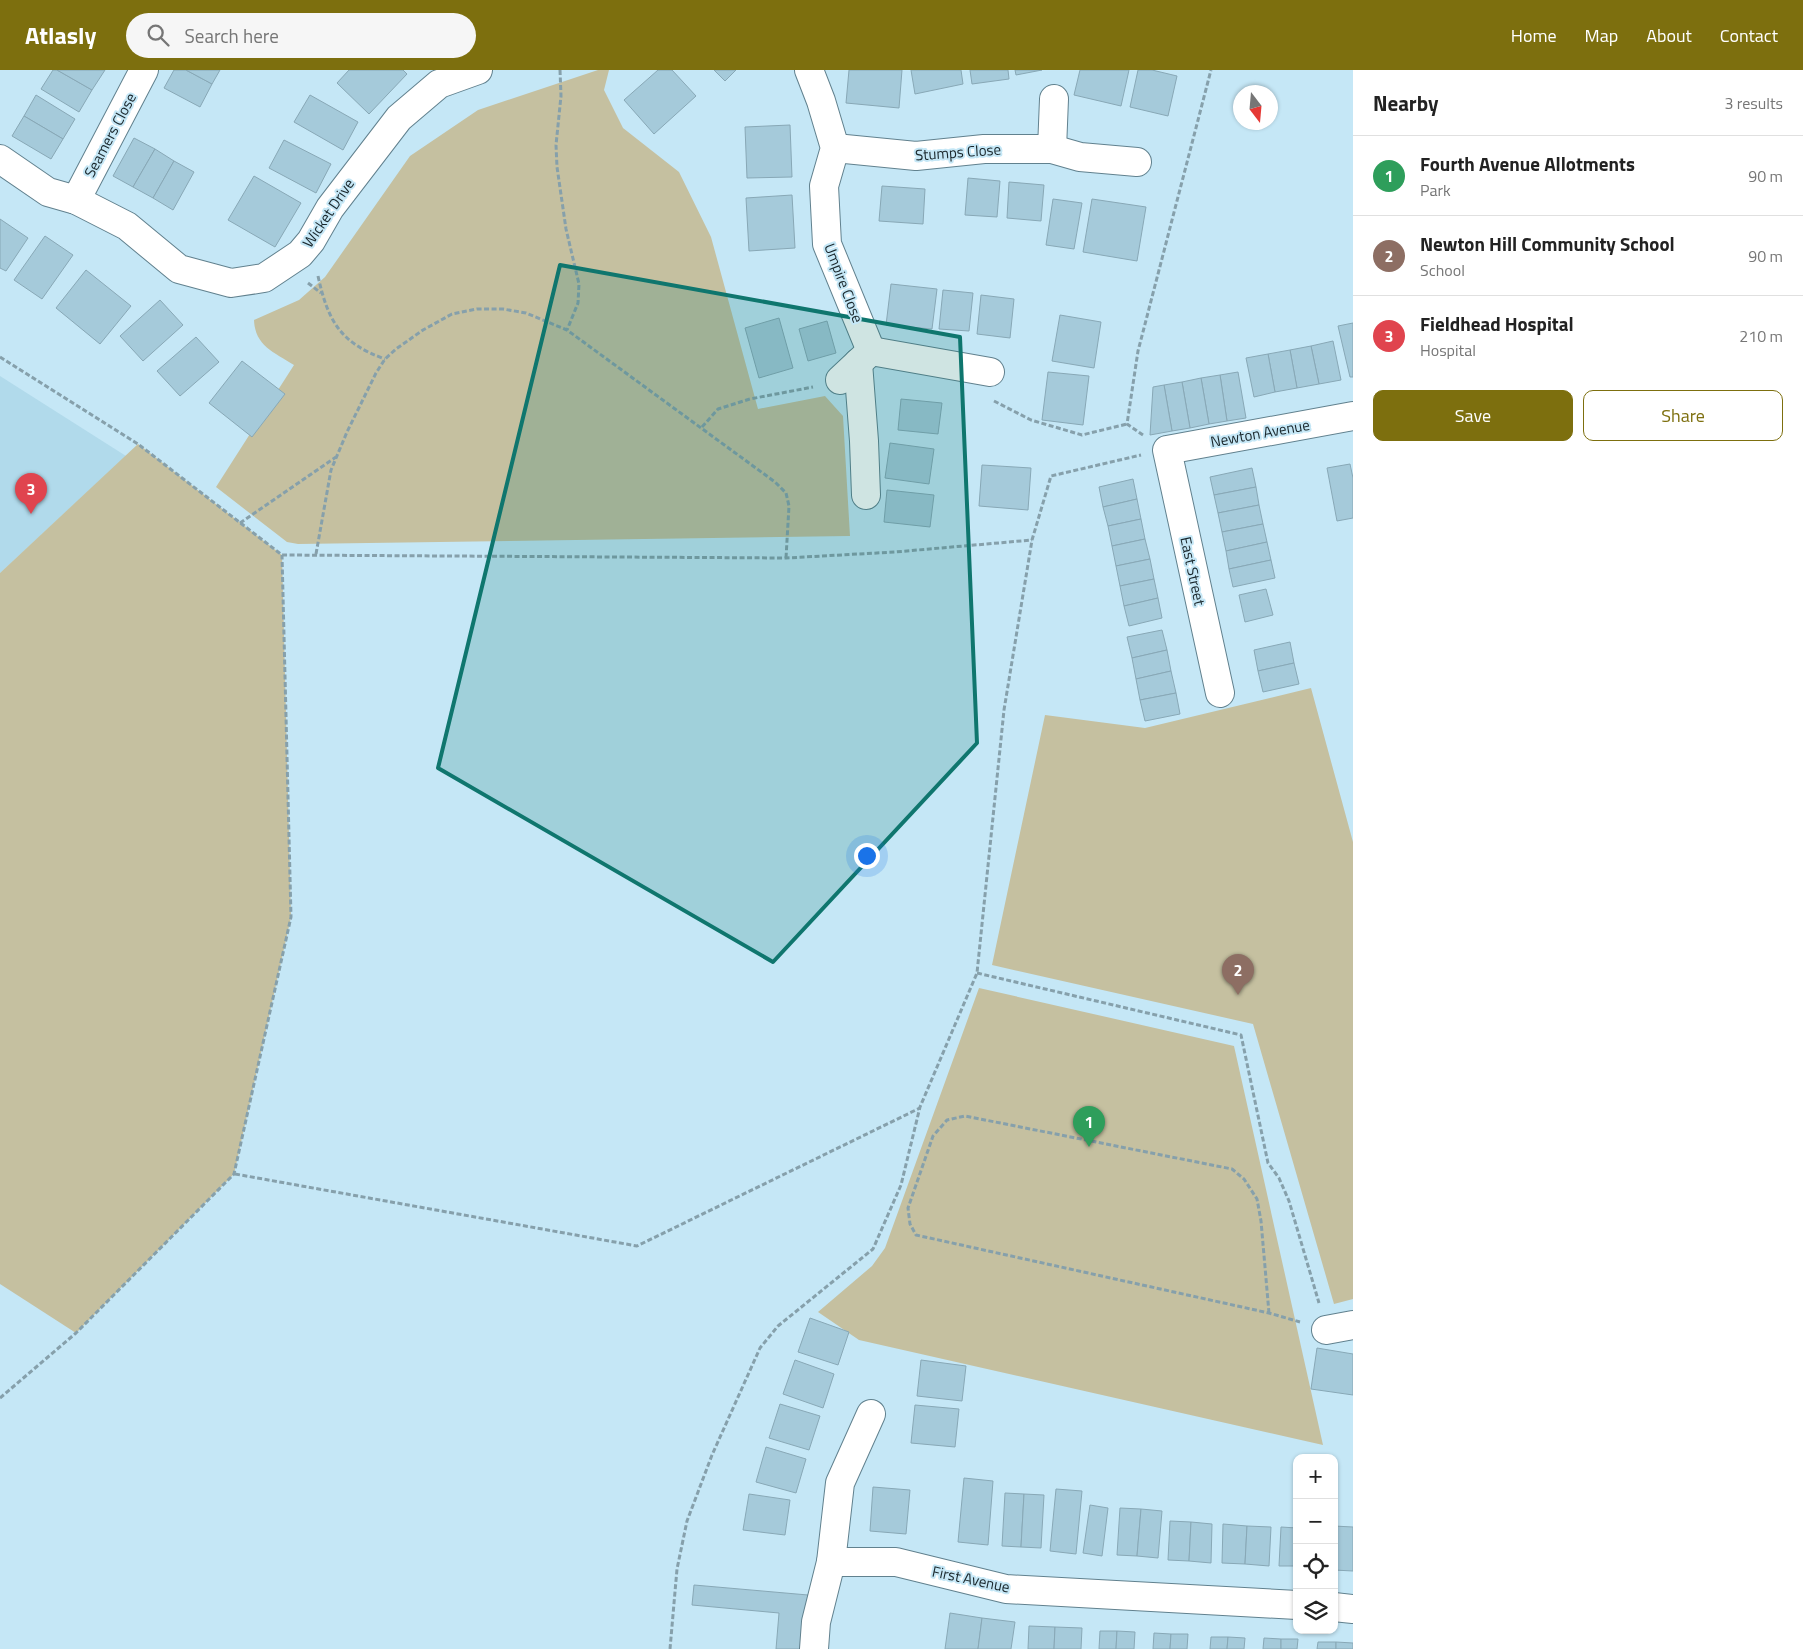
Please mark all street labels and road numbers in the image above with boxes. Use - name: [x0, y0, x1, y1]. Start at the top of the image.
- street label: Seamers Close: [78, 89, 142, 181]
- street label: Stumps Close: [914, 138, 1002, 166]
- street label: Wicket Drive: [296, 174, 360, 252]
- street label: Umpire Close: [818, 240, 870, 326]
- street label: Newton Avenue: [1209, 413, 1311, 453]
- street label: East Street: [1174, 534, 1212, 608]
- street label: First Avenue: [930, 1560, 1012, 1598]

